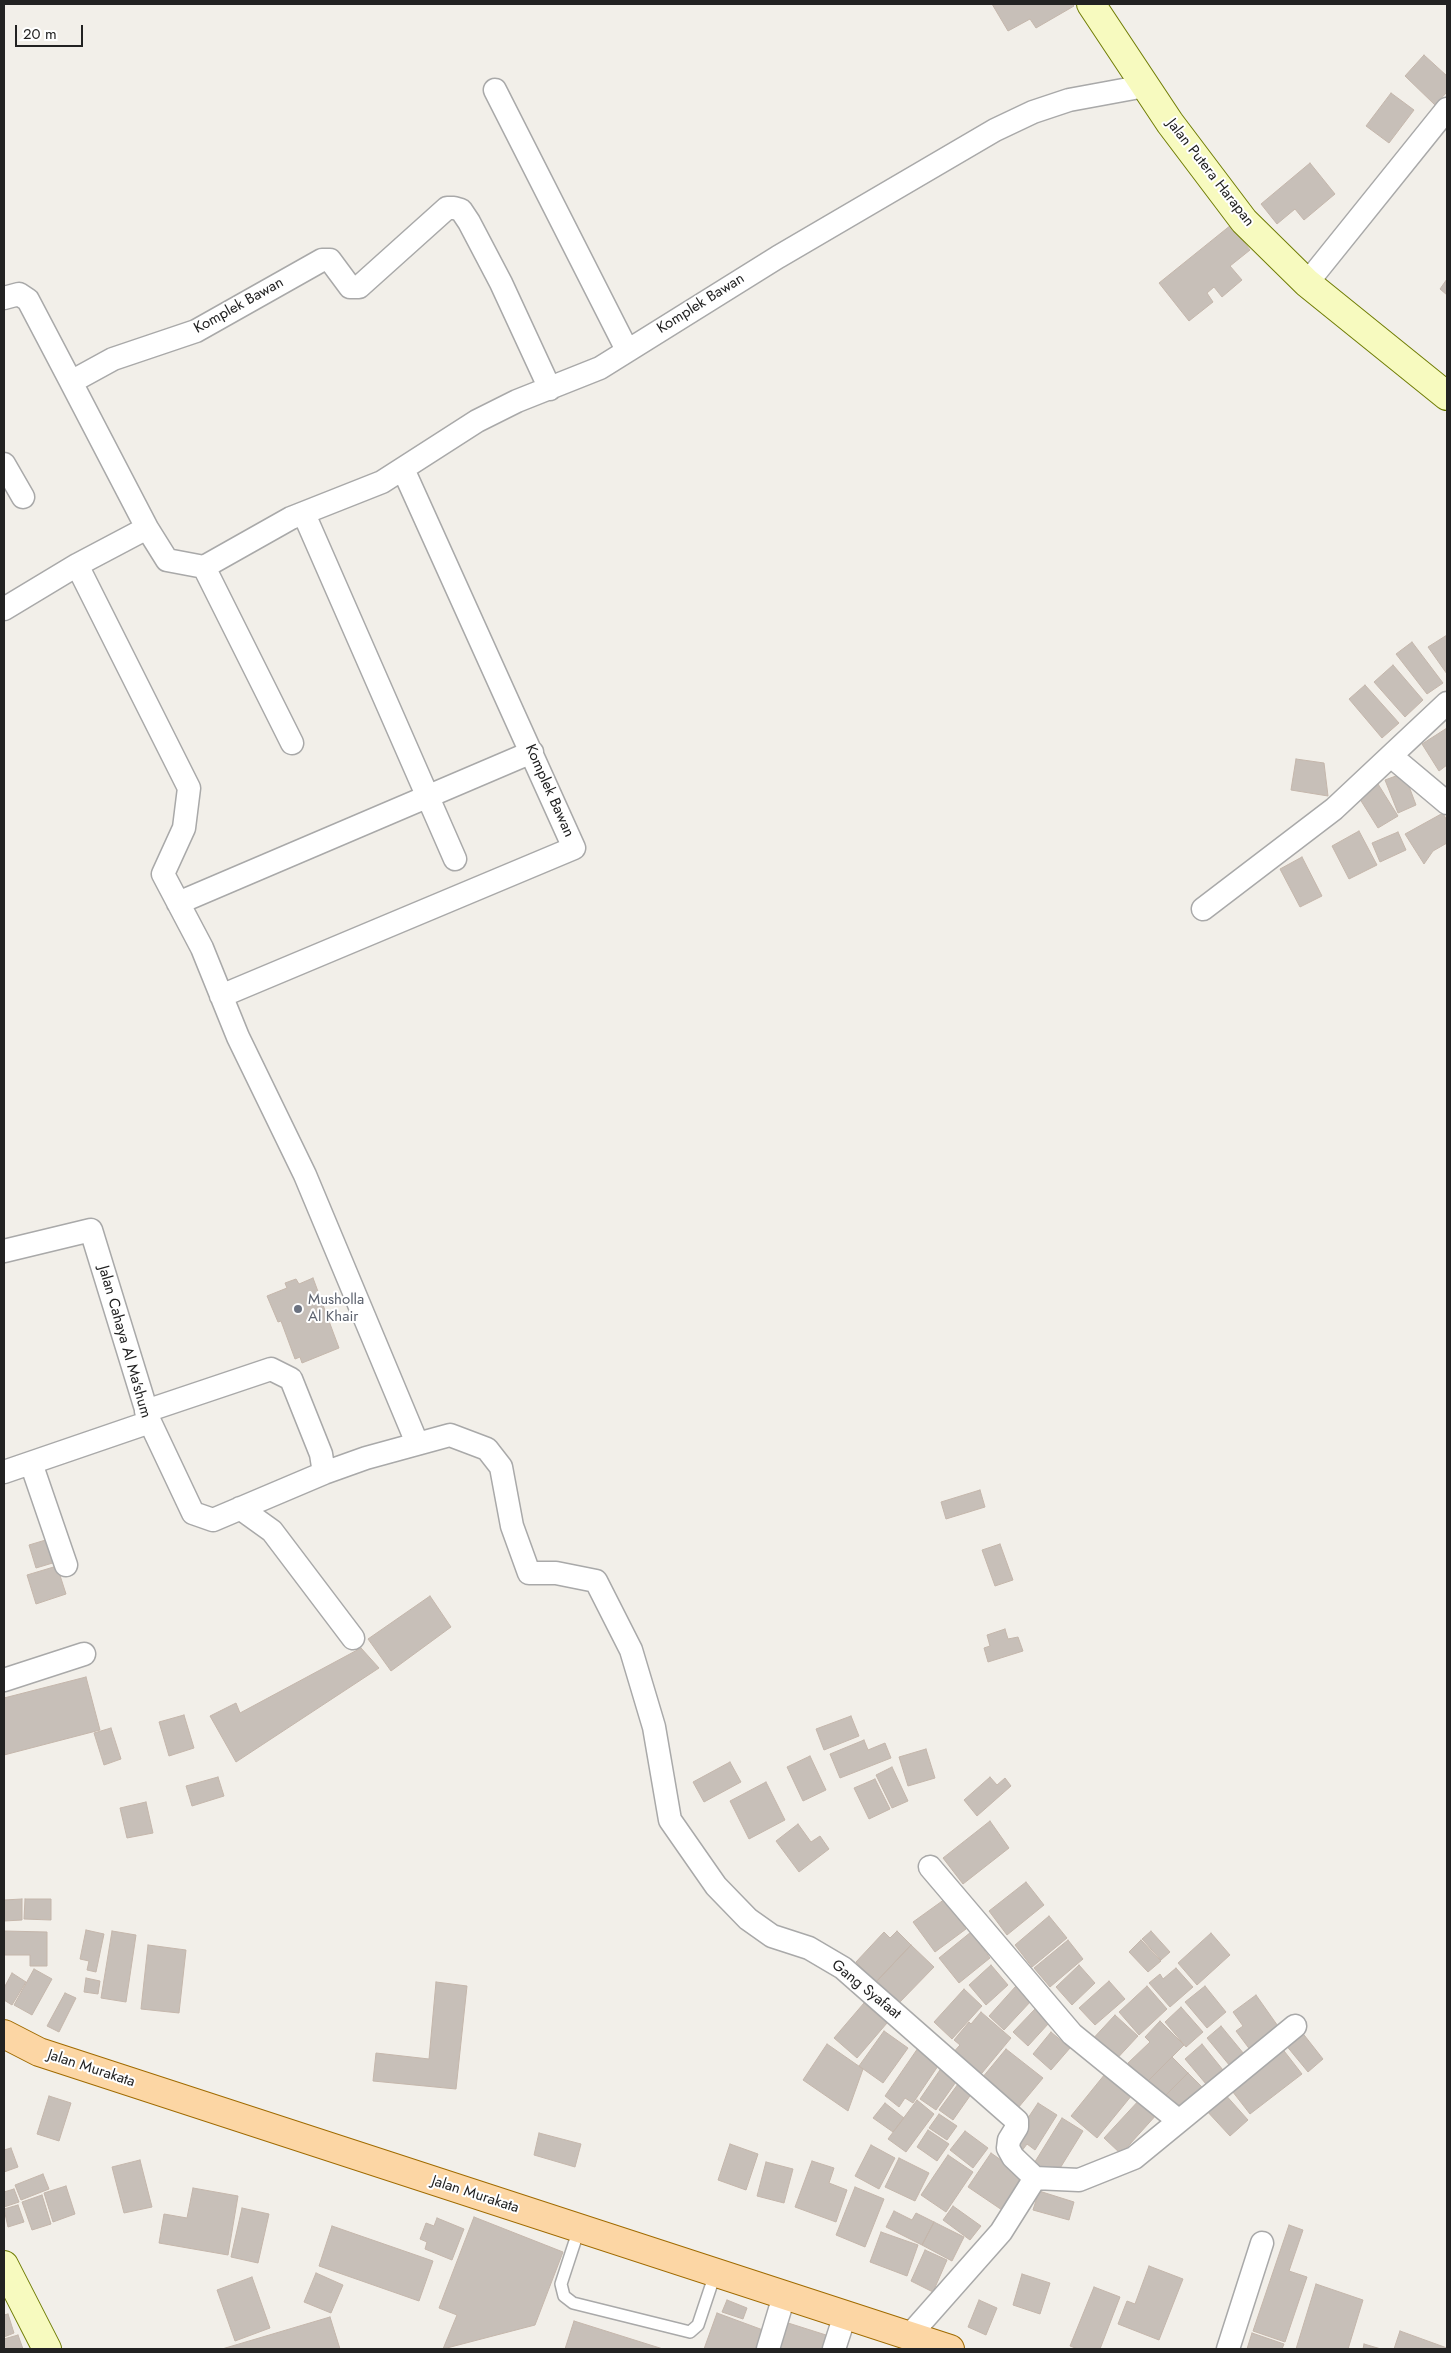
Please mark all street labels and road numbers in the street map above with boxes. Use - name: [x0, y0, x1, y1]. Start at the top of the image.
- street label: Jalan Putera Harapan: [1162, 116, 1258, 230]
- street label: Komplek Bawan: [654, 270, 748, 338]
- street label: Komplek Bawan: [191, 274, 287, 338]
- street label: Komplek Bawan: [521, 742, 577, 840]
- street label: Jalan Cahaya Al Ma'shum: [94, 1264, 154, 1420]
- street label: Gang Syafaat: [828, 1957, 904, 2023]
- street label: Jalan Murakata: [45, 2046, 137, 2092]
- street label: Jalan Murakata: [429, 2172, 521, 2218]

